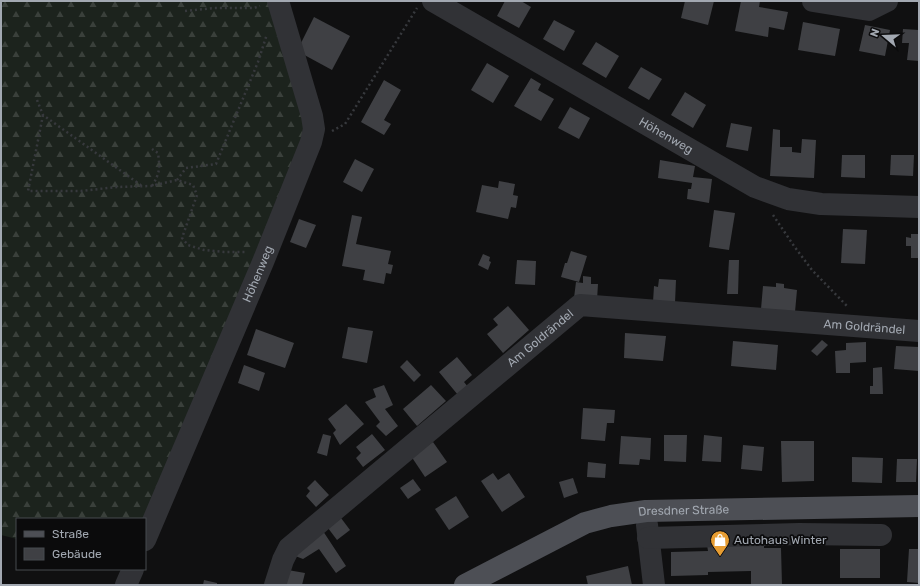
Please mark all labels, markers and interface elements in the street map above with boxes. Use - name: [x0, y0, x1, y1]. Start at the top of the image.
- north arrow: [864, 16, 904, 56]
- text: N: [868, 27, 882, 39]
- street label: Höhenweg: [636, 114, 695, 157]
- street label: Höhenweg: [240, 244, 276, 304]
- street label: Am Goldrändel: [504, 306, 576, 370]
- street label: Am Goldrändel: [823, 317, 906, 337]
- street label: Dresdner Straße: [637, 502, 730, 519]
- legend: [16, 518, 146, 570]
- text: Straße: [52, 527, 89, 541]
- shop icon: Autohaus Winter: [709, 529, 731, 557]
- place label: Autohaus Winter: [734, 533, 827, 547]
- text: Gebäude: [52, 547, 102, 561]

